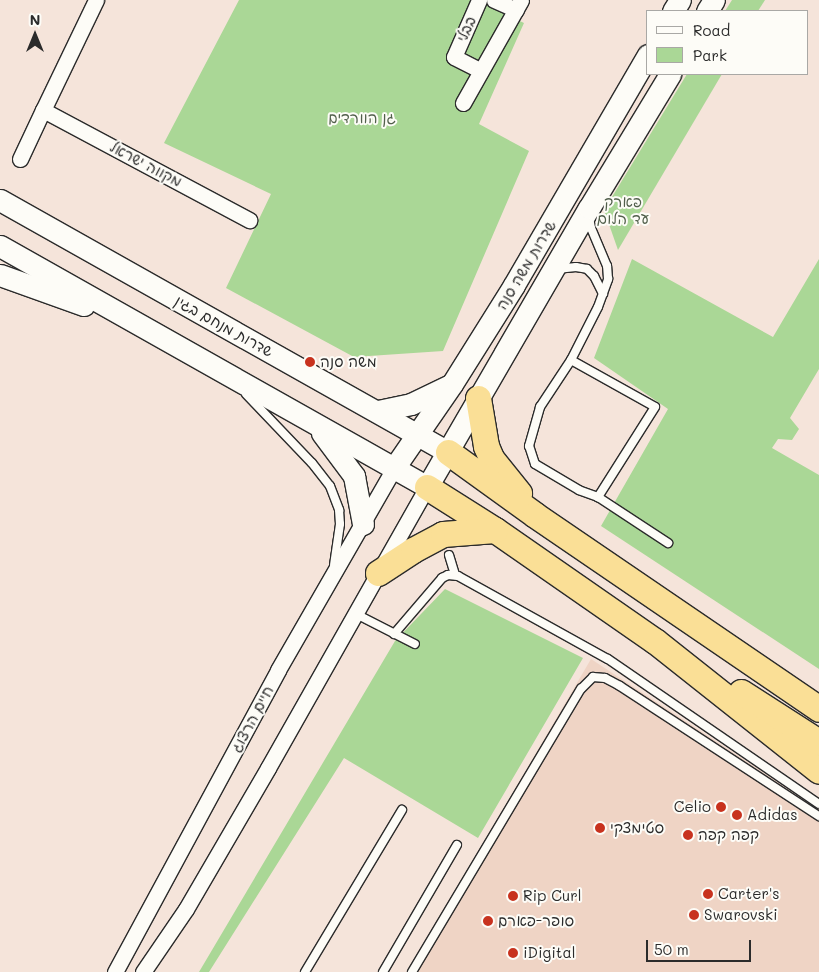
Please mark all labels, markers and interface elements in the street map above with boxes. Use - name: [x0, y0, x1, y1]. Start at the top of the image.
- north arrow: [10, 10, 60, 60]
- text: N: [30, 10, 40, 29]
- legend: [646, 10, 809, 75]
- street label: בבלי: [452, 13, 480, 45]
- text: Road: [693, 20, 730, 40]
- text: Park: [693, 45, 727, 65]
- park label: גן הוורדים: [328, 109, 396, 127]
- street label: מקווה ישראל: [107, 138, 185, 190]
- park label: פארק עד הלום: [597, 192, 649, 227]
- street label: שדרות משה סנה: [492, 217, 560, 313]
- street label: שדרות מנחם בגין: [172, 292, 276, 360]
- place label: משה סנה: [320, 353, 377, 371]
- marker: משה סנה: [304, 356, 316, 368]
- street label: חיים הרצוג: [227, 683, 277, 755]
- place label: Celio: [674, 798, 711, 816]
- marker: Celio: [715, 801, 727, 813]
- place label: Adidas: [747, 806, 798, 824]
- marker: Adidas: [731, 809, 743, 821]
- place label: סטימצקי: [610, 819, 664, 837]
- marker: סטימצקי: [594, 822, 606, 834]
- place label: קפה קפה: [698, 826, 759, 844]
- marker: קפה קפה: [682, 829, 694, 841]
- place label: Carter's: [718, 885, 780, 903]
- place label: Rip Curl: [523, 887, 581, 905]
- marker: Carter's: [702, 888, 714, 900]
- marker: Rip Curl: [507, 890, 519, 902]
- place label: Swarovski: [704, 906, 778, 924]
- marker: Swarovski: [688, 909, 700, 921]
- place label: סופר-פארם: [498, 912, 574, 930]
- marker: סופר-פארם: [482, 915, 494, 927]
- scale bar: [649, 930, 754, 962]
- text: 50 m: [654, 939, 689, 959]
- place label: iDigital: [523, 944, 575, 962]
- marker: iDigital: [507, 947, 519, 959]

